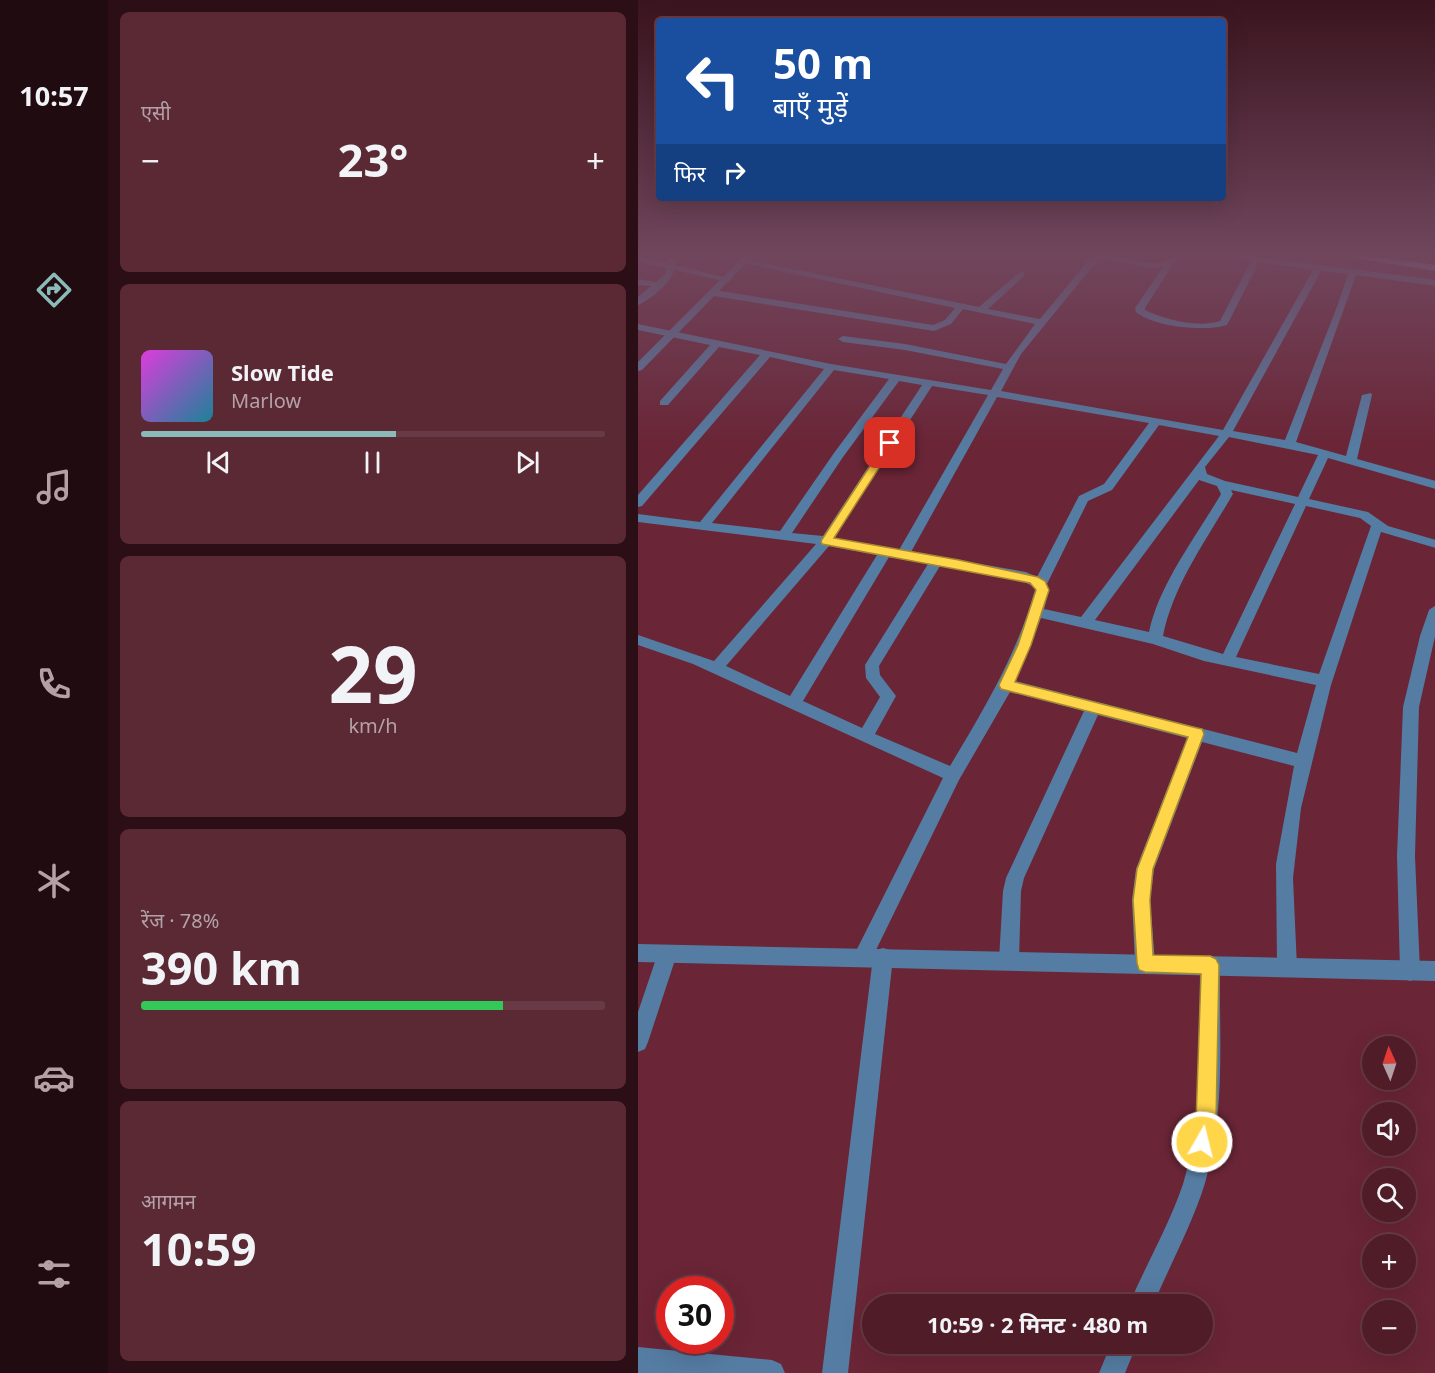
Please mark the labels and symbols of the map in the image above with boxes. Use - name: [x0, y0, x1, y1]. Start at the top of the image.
- pin: [864, 417, 915, 468]
- north arrow: [1362, 1036, 1416, 1090]
- position arrow: [1170, 1110, 1234, 1174]
- speed limit sign: 30: [656, 1276, 734, 1354]

